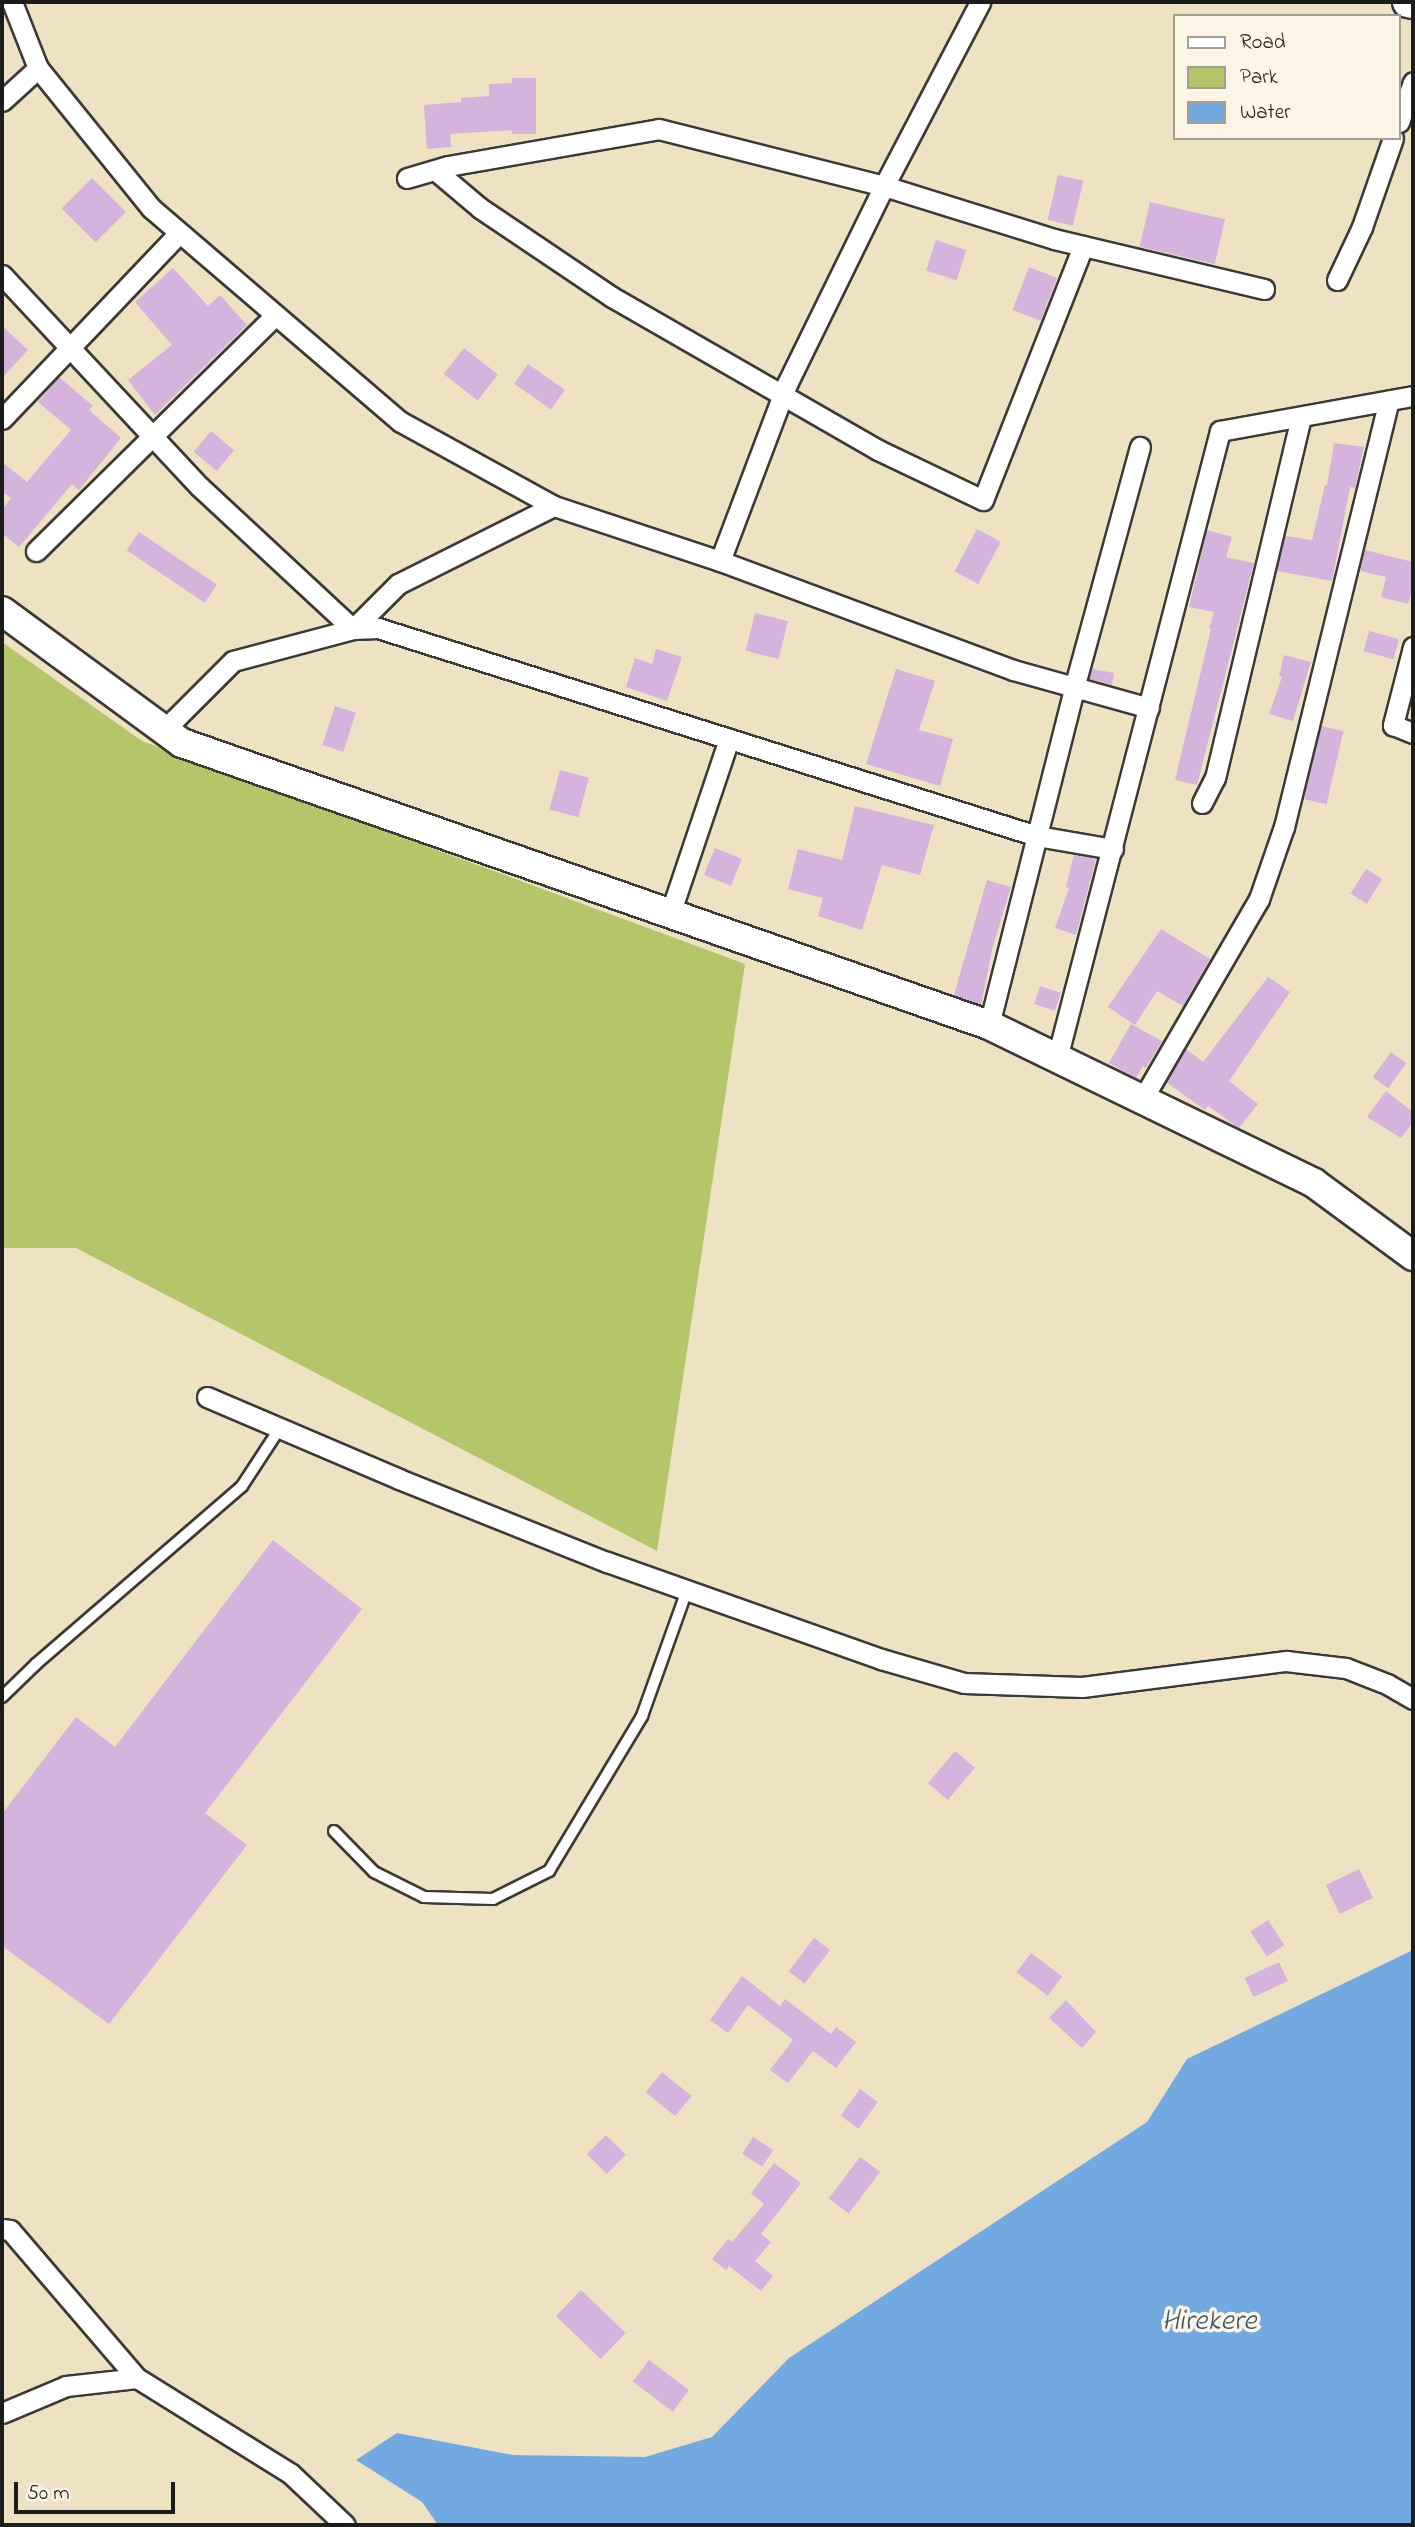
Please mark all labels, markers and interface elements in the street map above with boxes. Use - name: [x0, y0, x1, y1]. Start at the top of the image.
- legend: [1174, 14, 1401, 140]
- text: Road: [1240, 28, 1286, 58]
- text: Park: [1240, 63, 1278, 93]
- text: Water: [1240, 98, 1291, 128]
- water label: Hirekere: [1162, 2304, 1256, 2340]
- scale bar: [18, 2468, 178, 2512]
- text: 50 m: [27, 2479, 70, 2509]

